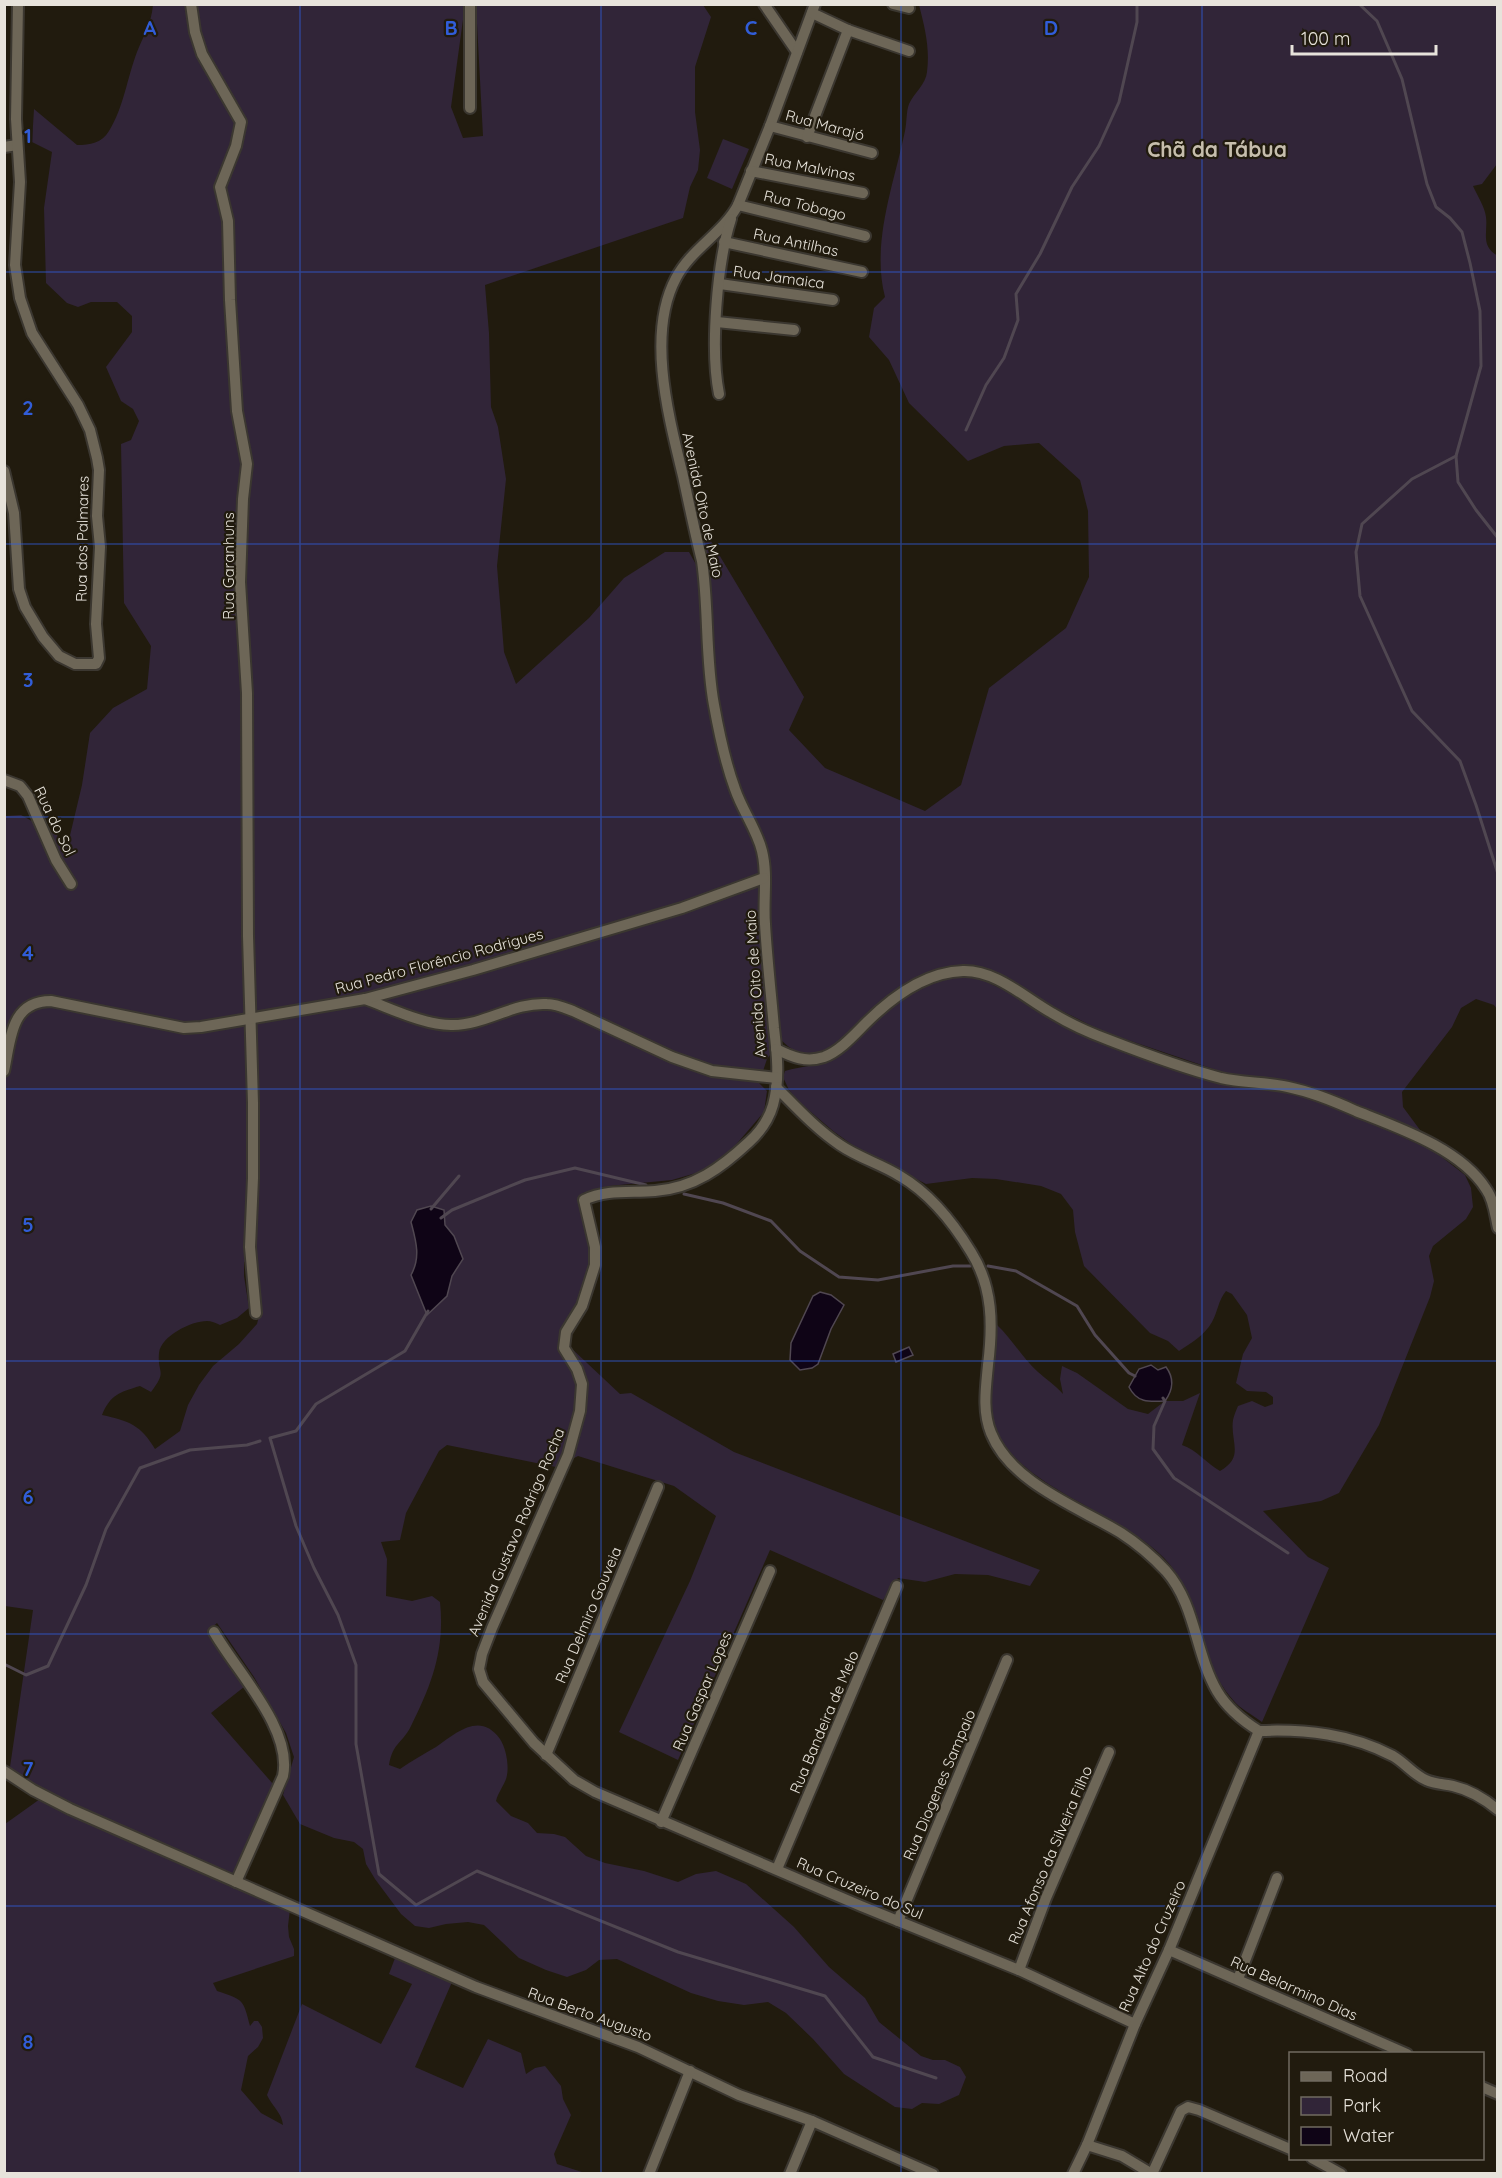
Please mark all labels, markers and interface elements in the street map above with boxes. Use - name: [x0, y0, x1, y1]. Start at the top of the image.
- text: A: [144, 15, 157, 40]
- text: B: [444, 15, 458, 40]
- text: C: [745, 15, 758, 40]
- text: D: [1044, 15, 1058, 40]
- scale bar: [1292, 18, 1436, 56]
- text: 100 m: [1301, 27, 1350, 50]
- street label: Rua Marajó: [783, 105, 867, 145]
- text: 1: [24, 123, 32, 148]
- district label: Chã da Tábua: [1147, 136, 1287, 162]
- street label: Rua Malvinas: [763, 149, 857, 185]
- street label: Rua Tobago: [762, 186, 848, 224]
- street label: Rua Antilhas: [752, 224, 840, 260]
- street label: Rua Jamaica: [732, 261, 826, 293]
- text: 2: [22, 395, 34, 420]
- street label: Avenida Oito de Maio: [678, 431, 728, 579]
- street label: Rua dos Palmares: [71, 476, 93, 602]
- street label: Rua Garanhuns: [219, 512, 238, 620]
- text: 3: [23, 667, 33, 692]
- street label: Rua do Sol: [30, 783, 80, 859]
- street label: Avenida Oito de Maio: [740, 909, 770, 1059]
- street label: Rua Pedro Florêncio Rodrigues: [333, 924, 545, 998]
- text: 4: [22, 940, 34, 965]
- text: 5: [22, 1212, 34, 1237]
- street label: Avenida Gustavo Rodrigo Rocha: [463, 1425, 569, 1639]
- text: 6: [22, 1484, 34, 1509]
- street label: Rua Delmiro Gouveia: [551, 1544, 625, 1686]
- street label: Rua Gaspar Lopes: [668, 1628, 736, 1754]
- street label: Rua Bandeira de Melo: [785, 1648, 863, 1796]
- street label: Rua Diogenes Sampaio: [899, 1707, 979, 1863]
- text: 7: [23, 1756, 34, 1781]
- street label: Rua Afonso da Silveira Filho: [1004, 1763, 1096, 1947]
- street label: Rua Cruzeiro do Sul: [794, 1853, 926, 1923]
- street label: Rua Alto do Cruzeiro: [1114, 1877, 1190, 2015]
- street label: Rua Belarmino Dias: [1228, 1951, 1360, 2025]
- street label: Rua Berto Augusto: [525, 1983, 655, 2045]
- text: 8: [23, 2029, 34, 2054]
- legend: [1289, 2052, 1484, 2160]
- text: Road: [1343, 2064, 1388, 2087]
- text: Park: [1343, 2094, 1381, 2117]
- text: Water: [1343, 2124, 1394, 2147]

